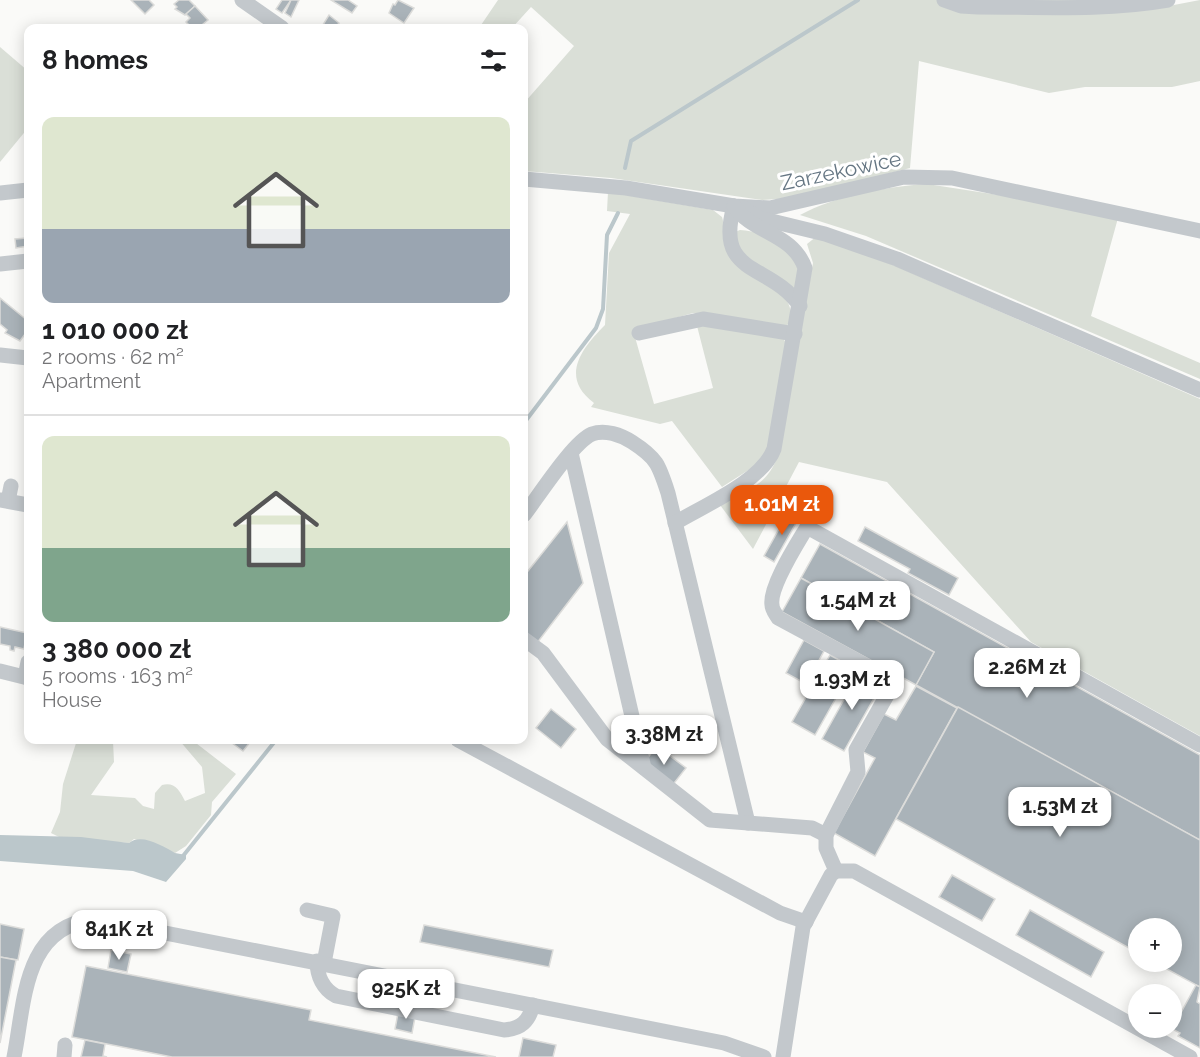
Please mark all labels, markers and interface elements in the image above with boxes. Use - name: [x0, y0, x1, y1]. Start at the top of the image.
- icon: filters: [477, 44, 510, 77]
- text: 8 homes: [42, 45, 148, 75]
- street label: Zarzekowice: [778, 146, 903, 195]
- icon: home: [222, 156, 330, 264]
- text: 1 010 000 zł: [42, 315, 188, 345]
- text: 2 rooms · 62 m²: [42, 345, 184, 369]
- text: Apartment: [42, 369, 141, 393]
- icon: home: [222, 475, 330, 583]
- pin: 1.01M zł: [720, 485, 844, 536]
- text: 1.01M zł: [744, 492, 820, 516]
- pin: 1.54M zł: [796, 581, 920, 632]
- text: 1.54M zł: [820, 588, 896, 612]
- text: 3 380 000 zł: [42, 634, 191, 664]
- pin: 2.26M zł: [965, 648, 1089, 699]
- text: 2.26M zł: [988, 655, 1066, 679]
- pin: 1.93M zł: [790, 660, 914, 711]
- text: 5 rooms · 163 m²: [42, 664, 193, 688]
- text: 1.93M zł: [814, 667, 890, 691]
- text: House: [42, 688, 102, 712]
- pin: 3.38M zł: [602, 715, 726, 766]
- text: 3.38M zł: [625, 722, 703, 746]
- pin: 1.53M zł: [998, 787, 1122, 838]
- text: 1.53M zł: [1022, 794, 1098, 818]
- pin: 841K zł: [64, 910, 174, 961]
- text: 841K zł: [85, 917, 153, 941]
- map controls: [1128, 918, 1182, 1038]
- button: +: [1128, 918, 1182, 972]
- pin: 925K zł: [351, 969, 461, 1020]
- text: 925K zł: [372, 976, 440, 1000]
- button: −: [1128, 984, 1182, 1038]

